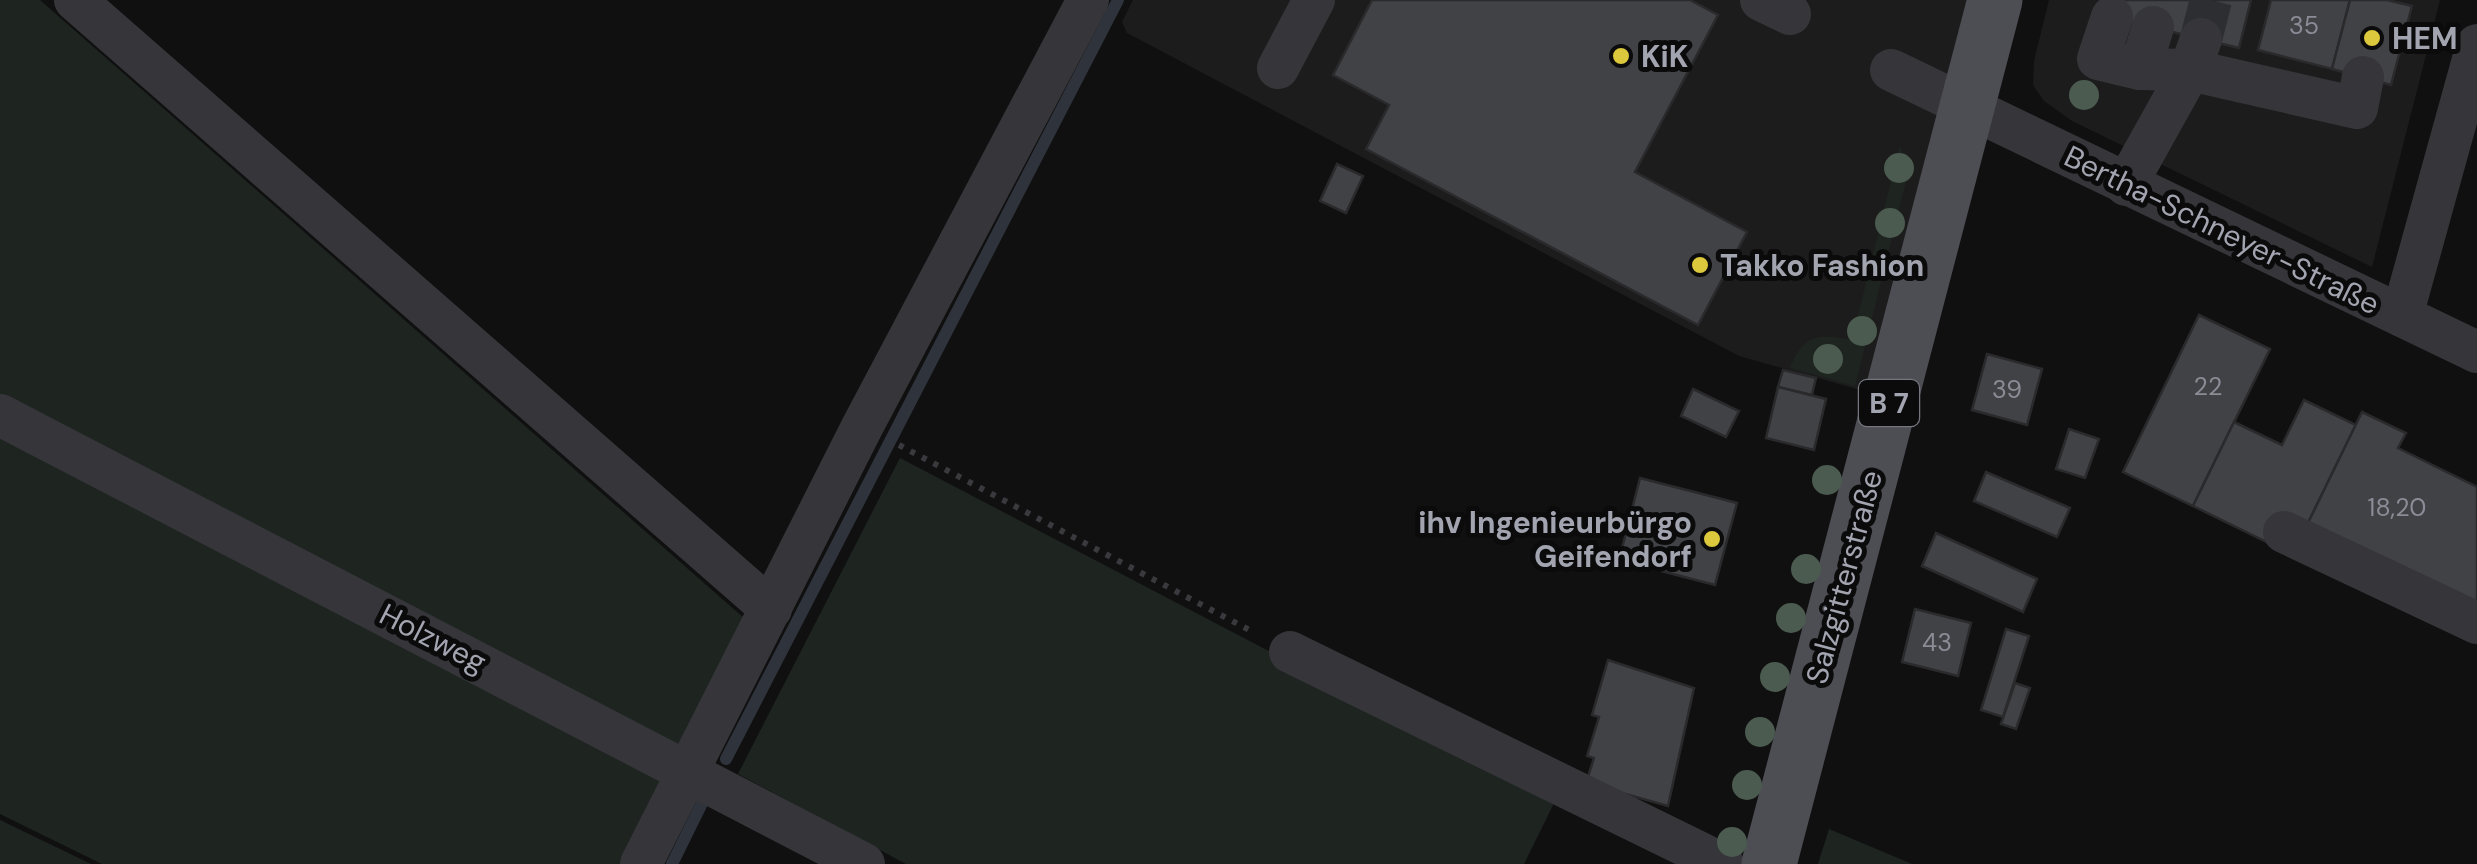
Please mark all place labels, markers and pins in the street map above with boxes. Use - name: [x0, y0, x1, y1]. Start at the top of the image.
- place label: HEM: [2392, 19, 2458, 58]
- marker: HEM: [2361, 27, 2383, 49]
- place label: KiK: [1641, 37, 1688, 76]
- marker: KiK: [1610, 45, 1632, 67]
- place label: Takko Fashion: [1720, 246, 1924, 285]
- marker: Takko Fashion: [1689, 254, 1711, 276]
- place label: ihv Ingenieurbürgo Geifendorf: [1418, 503, 1692, 576]
- marker: ihv Ingenieurbürgo Geifendorf: [1701, 528, 1723, 550]

